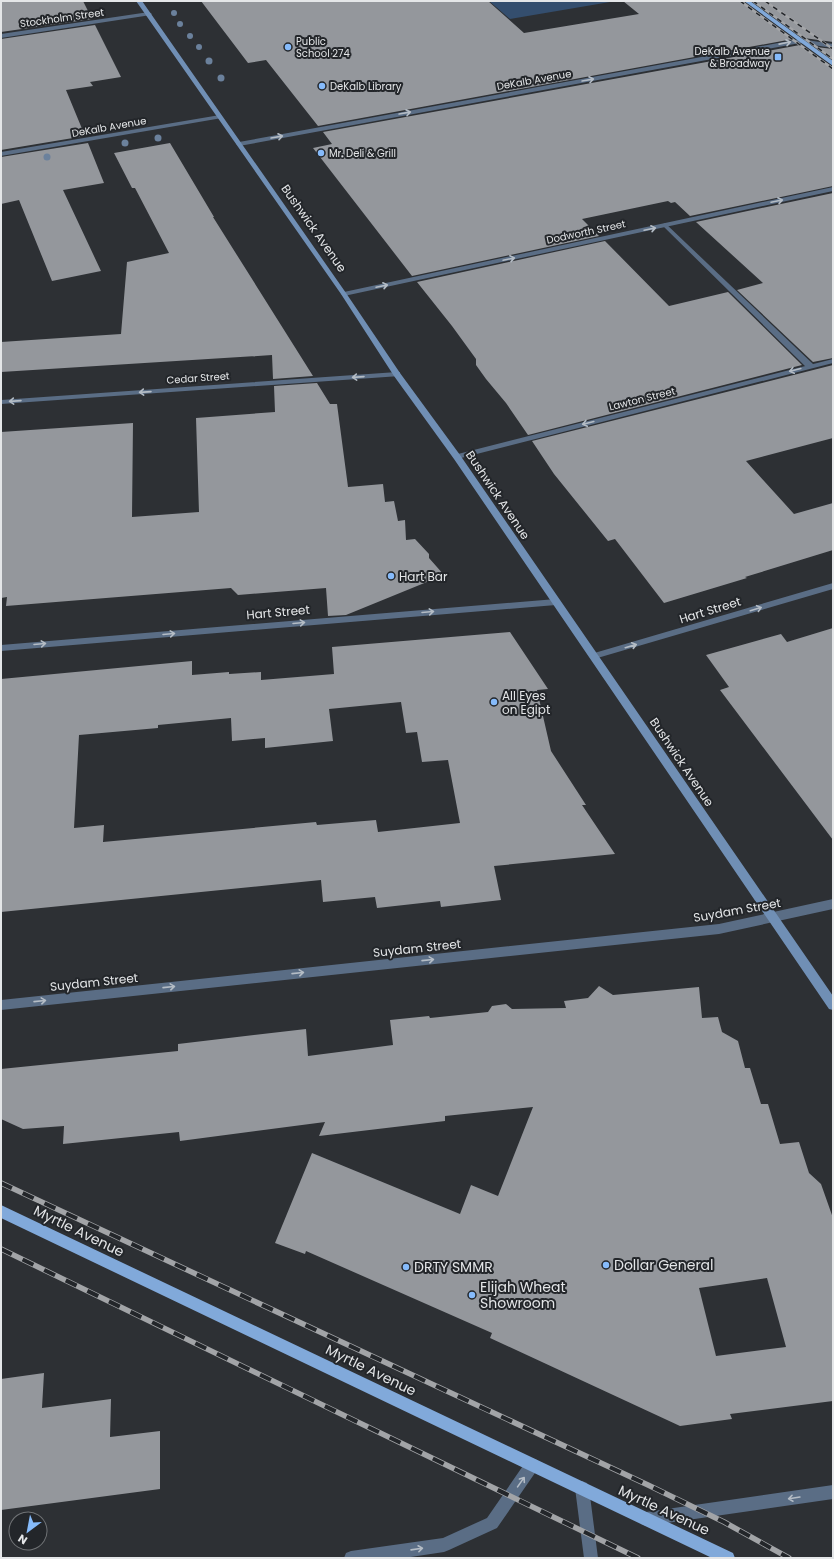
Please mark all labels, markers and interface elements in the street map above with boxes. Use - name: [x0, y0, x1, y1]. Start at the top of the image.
- street label: Stockholm Street: [19, 5, 105, 31]
- place label: Public School 274: [296, 34, 350, 61]
- one-way arrow: [778, 39, 791, 47]
- marker: Public School 274: [283, 42, 293, 52]
- place label: DeKalb Avenue & Broadway: [695, 44, 770, 71]
- marker: DeKalb Avenue & Broadway: [773, 52, 783, 62]
- street label: DeKalb Avenue: [496, 66, 572, 94]
- one-way arrow: [581, 75, 594, 83]
- place label: DeKalb Library: [330, 79, 402, 94]
- marker: DeKalb Library: [317, 81, 327, 91]
- one-way arrow: [398, 109, 411, 117]
- street label: DeKalb Avenue: [71, 113, 147, 141]
- one-way arrow: [271, 132, 284, 140]
- place label: Mr. Deli & Grill: [329, 146, 396, 161]
- marker: Mr. Deli & Grill: [316, 148, 326, 158]
- street label: Bushwick Avenue: [277, 181, 351, 275]
- one-way arrow: [770, 197, 783, 205]
- street label: Dodworth Street: [545, 216, 627, 248]
- one-way arrow: [643, 224, 656, 232]
- one-way arrow: [502, 255, 515, 263]
- one-way arrow: [375, 282, 388, 290]
- one-way arrow: [789, 367, 802, 374]
- street label: Cedar Street: [166, 368, 230, 388]
- one-way arrow: [352, 374, 365, 381]
- street label: Lawton Street: [607, 383, 677, 414]
- one-way arrow: [139, 388, 152, 395]
- one-way arrow: [9, 397, 22, 404]
- one-way arrow: [582, 420, 595, 428]
- street label: Bushwick Avenue: [462, 447, 534, 543]
- place label: Hart Bar: [399, 568, 448, 585]
- marker: Hart Bar: [386, 571, 396, 581]
- street label: Hart Street: [677, 593, 743, 627]
- street label: Hart Street: [246, 601, 310, 623]
- one-way arrow: [749, 605, 762, 612]
- one-way arrow: [422, 608, 435, 615]
- one-way arrow: [292, 619, 305, 626]
- one-way arrow: [162, 630, 175, 637]
- one-way arrow: [33, 641, 46, 648]
- one-way arrow: [624, 641, 637, 649]
- place label: All Eyes on Egipt: [502, 687, 550, 718]
- marker: All Eyes on Egipt: [489, 697, 499, 707]
- street label: Bushwick Avenue: [646, 714, 718, 810]
- street label: Suydam Street: [692, 894, 782, 926]
- street label: Suydam Street: [372, 935, 462, 961]
- one-way arrow: [421, 956, 434, 963]
- street label: Suydam Street: [49, 969, 139, 995]
- one-way arrow: [291, 970, 304, 977]
- one-way arrow: [162, 983, 175, 991]
- one-way arrow: [33, 997, 46, 1004]
- street label: Myrtle Avenue: [30, 1200, 128, 1262]
- place label: Dollar General: [614, 1255, 714, 1275]
- place label: DRTY SMMR: [414, 1257, 493, 1277]
- marker: Dollar General: [601, 1260, 611, 1270]
- marker: DRTY SMMR: [401, 1262, 411, 1272]
- place label: Elijah Wheat Showroom: [480, 1277, 566, 1313]
- marker: Elijah Wheat Showroom: [467, 1290, 477, 1300]
- street label: Myrtle Avenue: [322, 1339, 420, 1401]
- one-way arrow: [517, 1476, 525, 1487]
- street label: Myrtle Avenue: [615, 1480, 713, 1540]
- one-way arrow: [788, 1494, 801, 1502]
- north arrow: [8, 1511, 48, 1551]
- text: N: [15, 1531, 30, 1548]
- one-way arrow: [410, 1545, 423, 1553]

